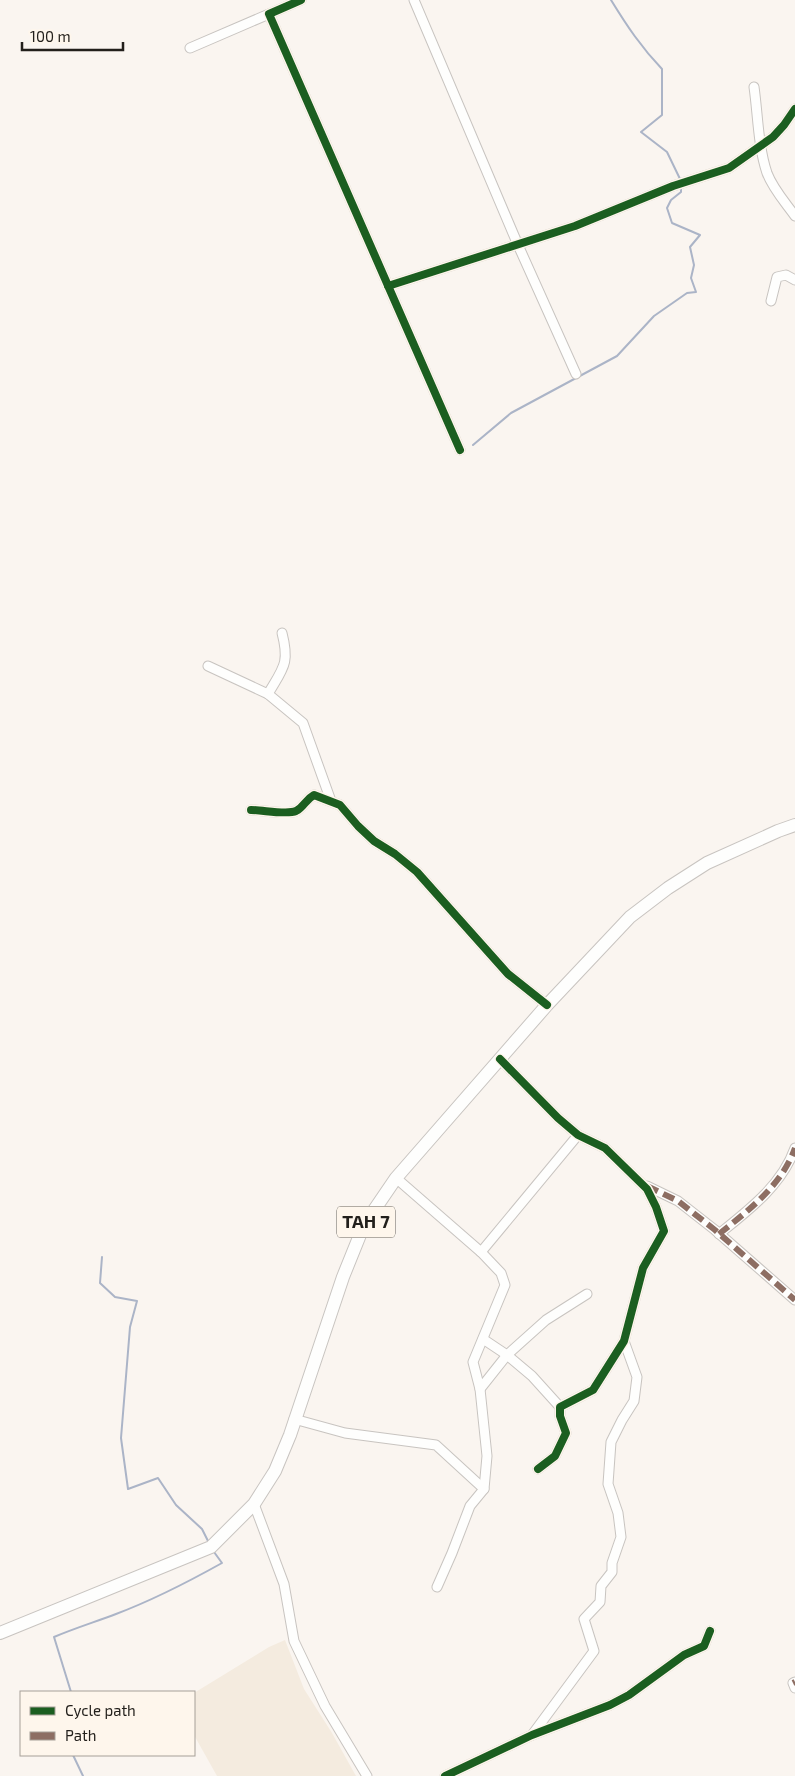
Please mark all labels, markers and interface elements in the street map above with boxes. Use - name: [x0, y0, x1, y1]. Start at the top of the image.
- scale bar: [22, 20, 124, 52]
- text: 100 m: [30, 27, 71, 45]
- road number: TAH 7: [337, 1206, 395, 1238]
- legend: [20, 1691, 195, 1756]
- text: Cycle path: [65, 1701, 136, 1719]
- text: Path: [65, 1726, 96, 1744]

